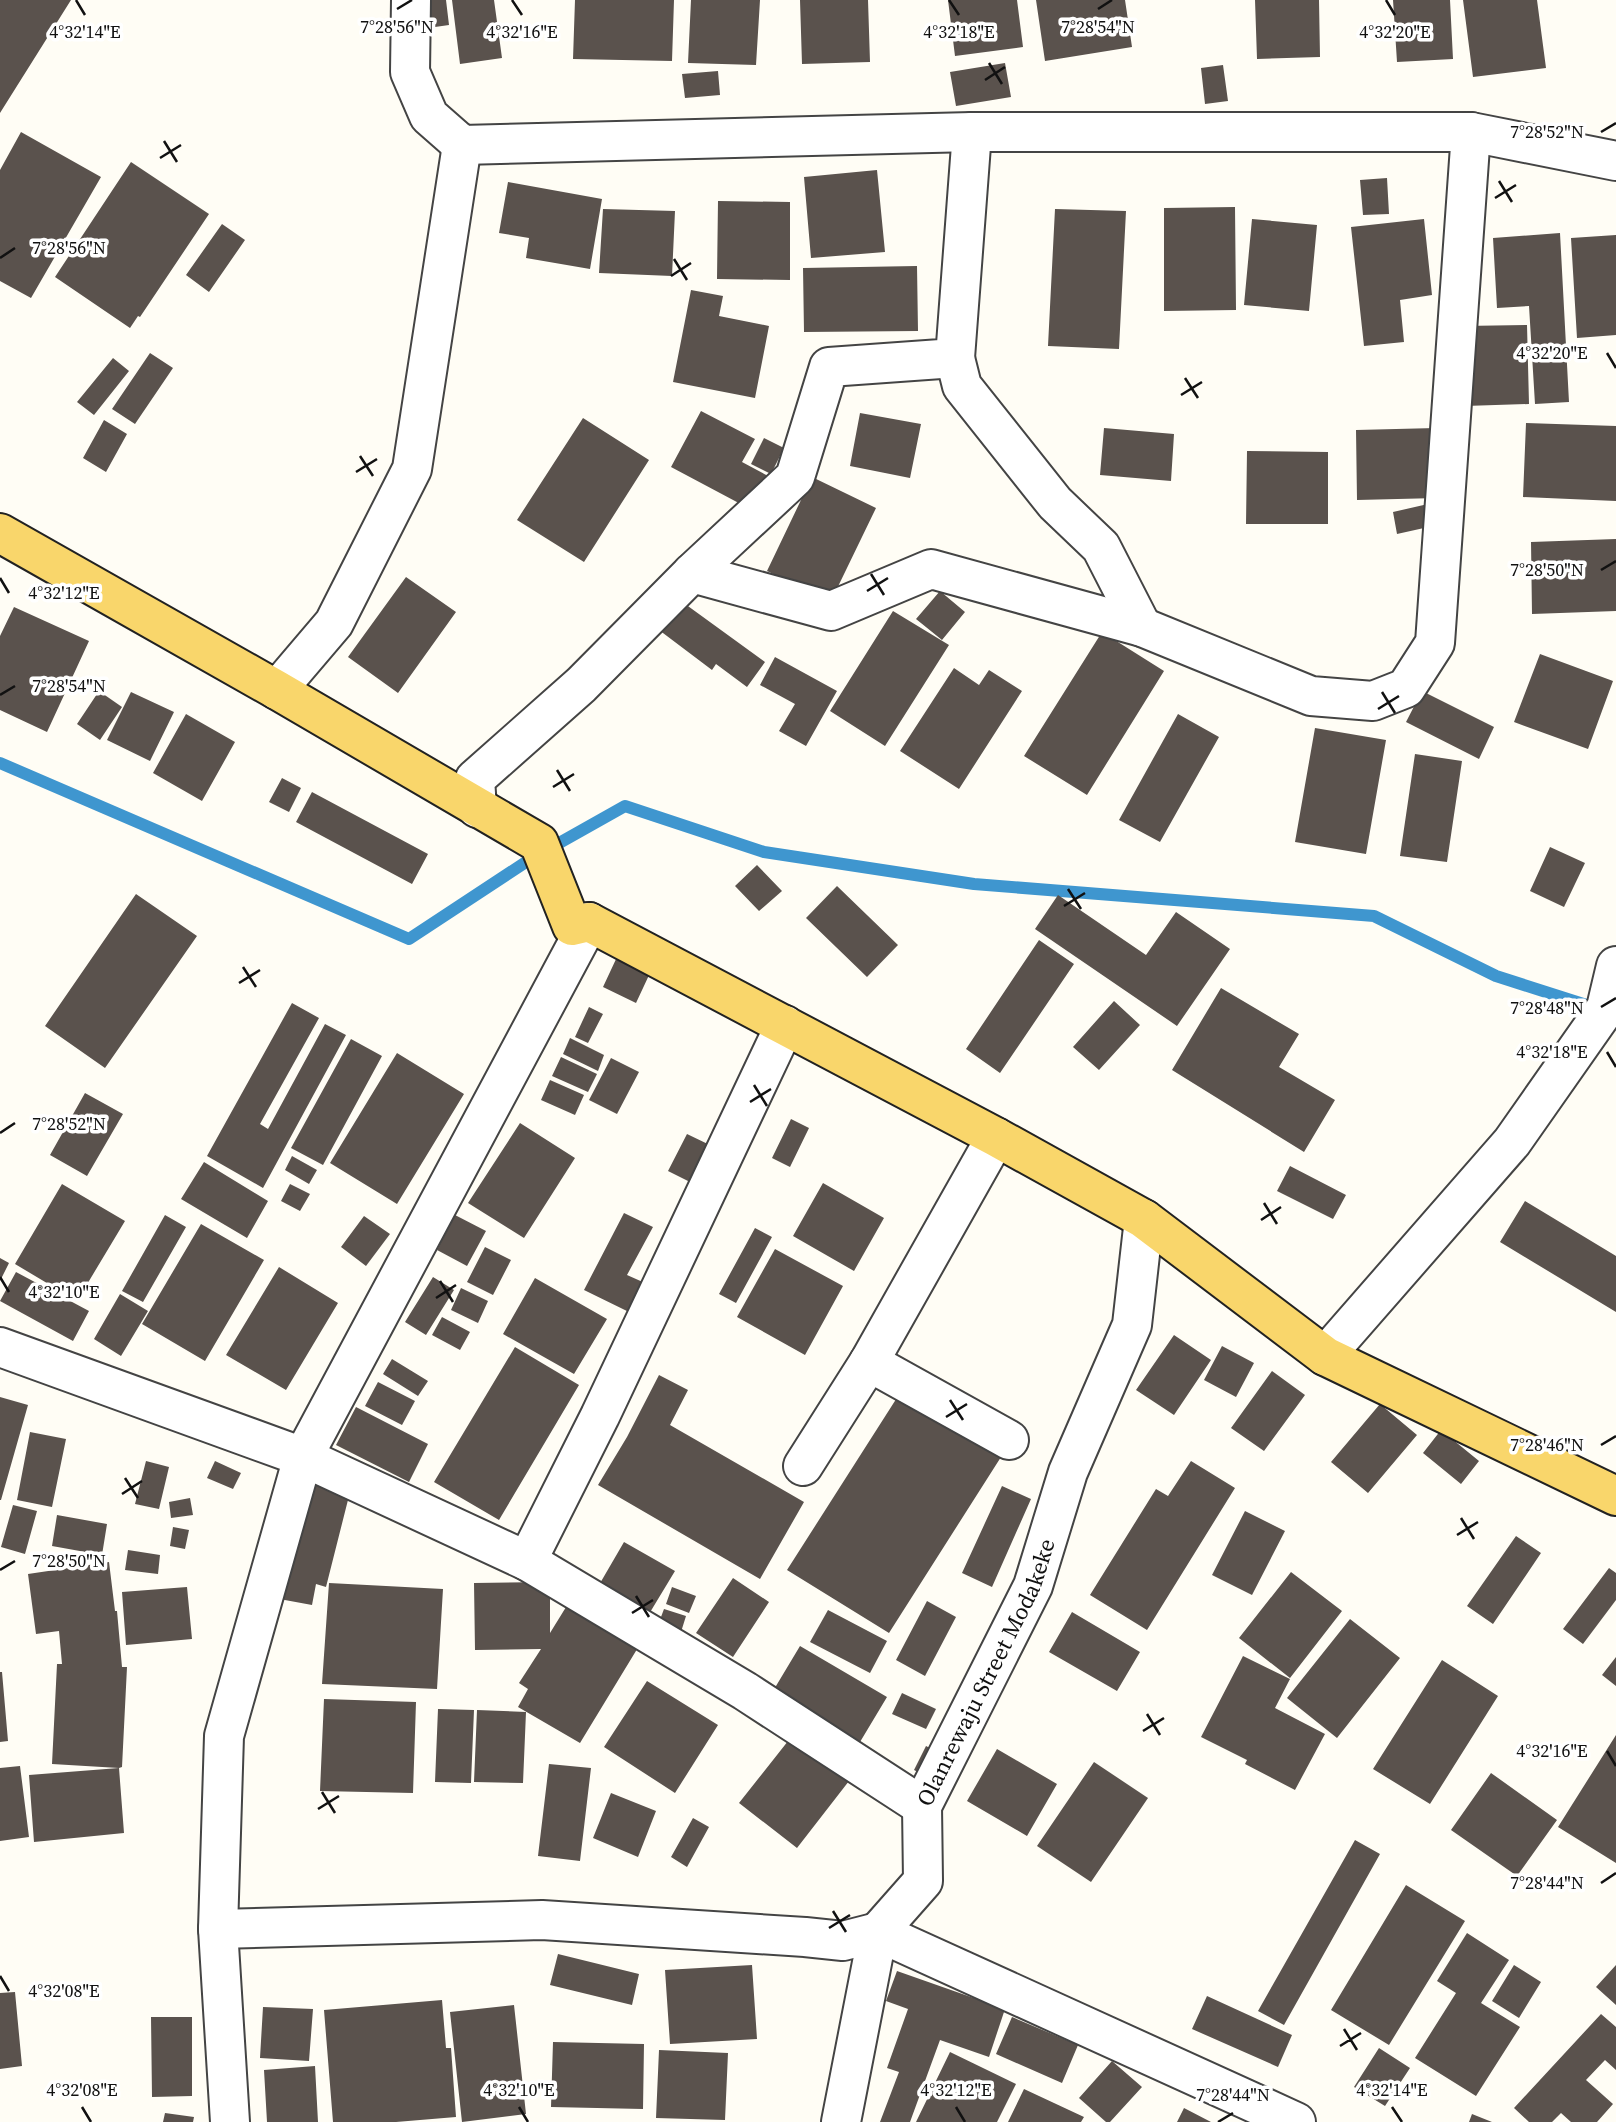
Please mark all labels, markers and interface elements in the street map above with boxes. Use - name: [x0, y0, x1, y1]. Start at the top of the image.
- text: 7°28'56"N: [360, 14, 434, 39]
- text: 7°28'54"N: [1061, 14, 1135, 39]
- text: 4°32'14"E: [49, 19, 121, 44]
- text: 4°32'16"E: [486, 19, 558, 44]
- text: 4°32'18"E: [923, 19, 995, 44]
- text: 4°32'20"E: [1359, 19, 1431, 44]
- text: 7°28'52"N: [1510, 119, 1584, 144]
- text: 7°28'56"N: [32, 235, 106, 260]
- text: 4°32'20"E: [1516, 340, 1588, 365]
- text: 7°28'50"N: [1510, 557, 1584, 582]
- text: 4°32'12"E: [28, 580, 100, 605]
- text: 7°28'54"N: [32, 673, 106, 698]
- text: 7°28'48"N: [1510, 995, 1584, 1020]
- text: 4°32'18"E: [1516, 1039, 1588, 1064]
- text: 7°28'52"N: [32, 1111, 106, 1136]
- text: 4°32'10"E: [28, 1279, 100, 1304]
- text: 7°28'46"N: [1510, 1432, 1584, 1457]
- street label: Olanrewaju Street Modakeke: [909, 1535, 1063, 1812]
- text: 7°28'50"N: [32, 1548, 106, 1573]
- text: 4°32'16"E: [1516, 1738, 1588, 1763]
- text: 7°28'44"N: [1510, 1870, 1584, 1895]
- text: 4°32'08"E: [28, 1978, 100, 2003]
- text: 4°32'08"E: [46, 2077, 118, 2102]
- text: 4°32'10"E: [483, 2077, 555, 2102]
- text: 4°32'12"E: [920, 2077, 992, 2102]
- text: 4°32'14"E: [1356, 2077, 1428, 2102]
- text: 7°28'44"N: [1196, 2082, 1270, 2107]

